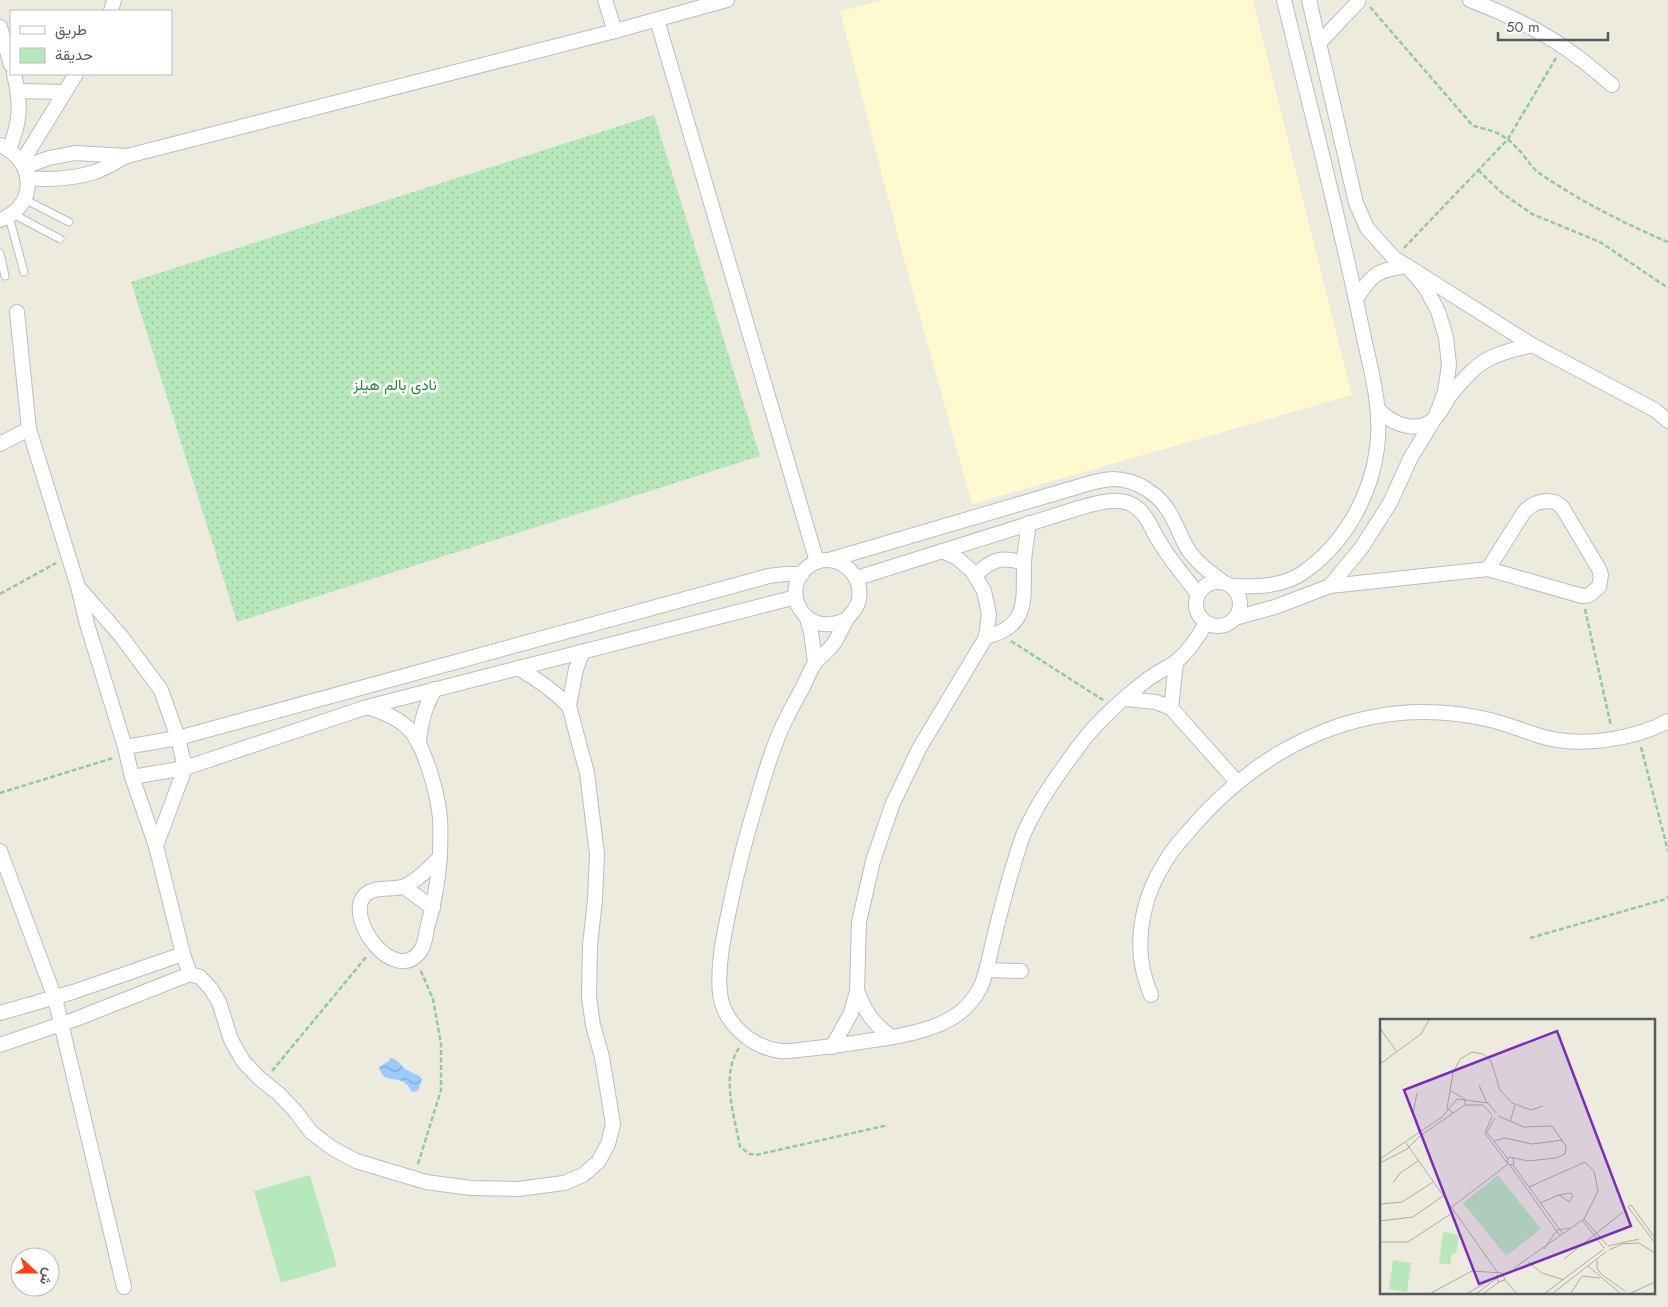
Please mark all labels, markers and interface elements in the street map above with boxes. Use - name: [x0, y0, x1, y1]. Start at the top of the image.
- legend: [10, 10, 172, 75]
- scale bar: [1498, 10, 1608, 42]
- text: 50 m: [1506, 16, 1540, 38]
- text: طريق: [55, 19, 87, 41]
- text: حديقة: [55, 44, 93, 66]
- park label: نادى بالم هيلز: [352, 374, 437, 396]
- inset map: [1380, 1019, 1656, 1294]
- north arrow: [10, 1247, 60, 1297]
- text: ش: [35, 1265, 59, 1288]

